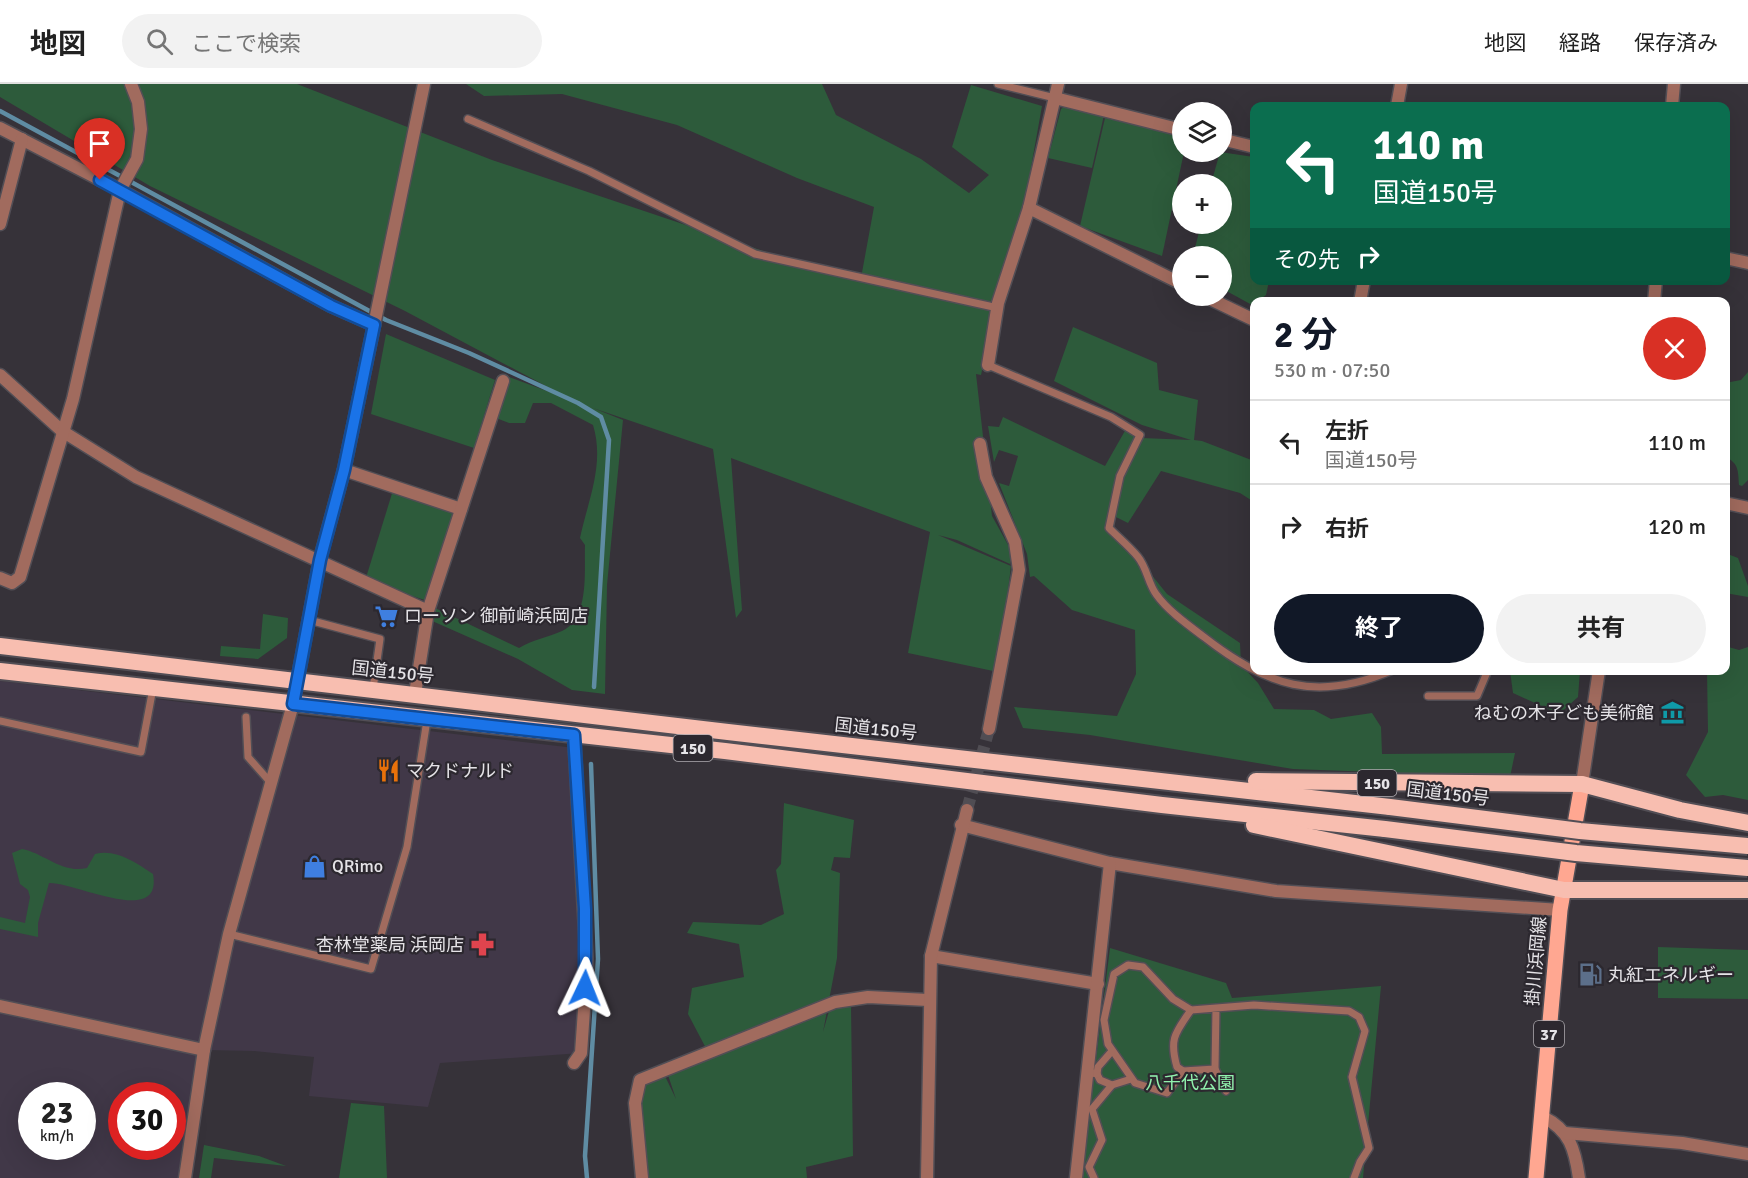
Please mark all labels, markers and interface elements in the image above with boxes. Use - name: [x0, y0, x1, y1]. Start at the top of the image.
- search box: [122, 14, 542, 68]
- icon: search: [143, 25, 176, 58]
- text: 地図: [30, 27, 86, 61]
- text: ここで検索: [191, 30, 301, 57]
- text: 地図: [1484, 30, 1526, 56]
- text: 経路: [1559, 30, 1601, 56]
- text: 保存済み: [1634, 30, 1718, 56]
- map controls: [1172, 102, 1232, 306]
- button: layers: [1172, 102, 1232, 162]
- pin: [74, 118, 125, 180]
- text: 110 m: [1373, 120, 1484, 171]
- icon: left: [1274, 126, 1352, 204]
- icon: arrive: [83, 127, 116, 160]
- button: +: [1172, 174, 1232, 234]
- text: 国道150号: [1373, 177, 1498, 210]
- icon: right: [1352, 240, 1385, 273]
- button: −: [1172, 246, 1232, 306]
- text: その先: [1274, 246, 1340, 273]
- text: 2 分: [1274, 313, 1337, 358]
- button: close: [1643, 317, 1706, 380]
- text: 530 m · 07:50: [1274, 358, 1390, 383]
- text: 左折: [1325, 417, 1369, 444]
- icon: left: [1274, 426, 1307, 459]
- text: 110 m: [1648, 429, 1706, 456]
- text: 国道150号: [1325, 448, 1417, 473]
- icon: right: [1274, 510, 1307, 543]
- text: 120 m: [1648, 513, 1706, 540]
- text: 右折: [1325, 515, 1369, 542]
- button: 終了: [1274, 594, 1484, 663]
- button: 共有: [1496, 594, 1706, 663]
- supermarket icon: ローソン 御前崎浜岡店: [373, 603, 399, 629]
- place label: ローソン 御前崎浜岡店: [404, 605, 588, 627]
- street label: 国道150号: [350, 657, 436, 687]
- museum icon: ねむの木子ども美術館: [1659, 700, 1685, 726]
- place label: ねむの木子ども美術館: [1474, 702, 1654, 724]
- street label: 国道150号: [833, 714, 919, 744]
- road number: 150: [674, 735, 712, 761]
- restaurant icon: マクドナルド: [375, 758, 401, 784]
- place label: マクドナルド: [406, 760, 514, 782]
- road number: 150: [1358, 770, 1396, 796]
- street label: 国道150号: [1405, 778, 1491, 810]
- shop icon: QRimo: [301, 853, 327, 879]
- place label: QRimo: [332, 855, 383, 877]
- street label: 掛川浜岡線: [1521, 915, 1551, 1007]
- pharmacy icon: 杏林堂薬局 浜岡店: [469, 932, 495, 958]
- place label: 杏林堂薬局 浜岡店: [316, 934, 464, 956]
- position arrow: [553, 956, 617, 1020]
- fuel station icon: 丸紅エネルギー: [1577, 962, 1603, 988]
- place label: 丸紅エネルギー: [1608, 964, 1734, 986]
- road number: 37: [1534, 1021, 1564, 1047]
- park label: 八千代公園: [1145, 1072, 1235, 1094]
- speed limit sign: 30: [108, 1082, 186, 1160]
- text: 23: [41, 1095, 73, 1132]
- text: km/h: [40, 1127, 74, 1145]

